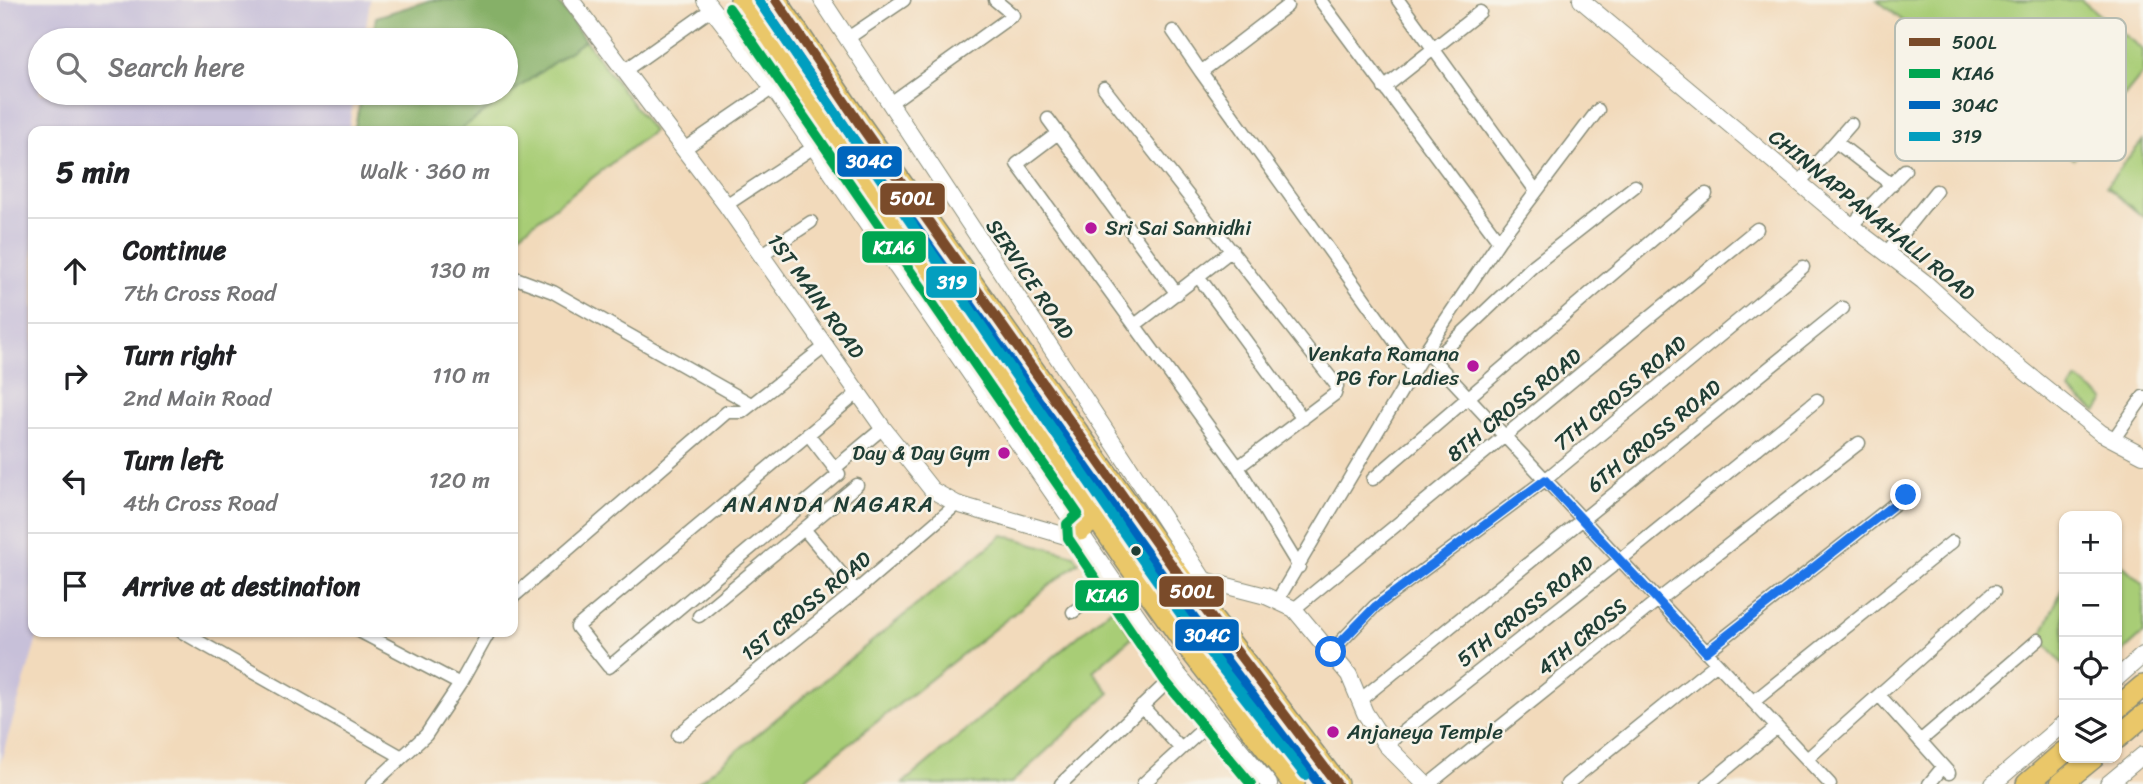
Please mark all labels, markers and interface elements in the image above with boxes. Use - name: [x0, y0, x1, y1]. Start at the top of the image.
- legend: [1895, 18, 2126, 161]
- text: 500L: [1952, 26, 1997, 59]
- search box: [28, 28, 518, 105]
- text: Search here: [108, 44, 245, 90]
- icon: search: [52, 48, 90, 86]
- text: KIA6: [1952, 57, 1994, 90]
- text: 304C: [1952, 89, 1998, 122]
- street label: CHINNAPPANAHALLI ROAD: [1760, 119, 1985, 311]
- text: 319: [1952, 120, 1982, 153]
- text: 5 min: [56, 145, 130, 199]
- line badge: 304C: [836, 145, 903, 178]
- text: 304C: [845, 145, 893, 178]
- text: Walk · 360 m: [360, 151, 490, 192]
- line badge: 500L: [879, 182, 946, 216]
- text: 500L: [890, 182, 935, 215]
- place label: Sri Sai Sannidhi: [1105, 209, 1252, 247]
- street label: SERVICE ROAD: [975, 211, 1085, 348]
- marker: Sri Sai Sannidhi: [1083, 220, 1099, 236]
- street label: 1ST MAIN ROAD: [757, 225, 875, 368]
- text: Continue: [123, 227, 226, 273]
- line badge: KIA6: [861, 230, 927, 264]
- text: KIA6: [872, 231, 915, 264]
- text: 130 m: [429, 250, 490, 291]
- icon: ahead: [56, 252, 94, 290]
- line badge: 319: [925, 265, 978, 299]
- text: 319: [936, 266, 967, 299]
- text: 7th Cross Road: [123, 273, 276, 314]
- street label: 7TH CROSS ROAD: [1544, 325, 1696, 461]
- text: Turn right: [123, 332, 236, 378]
- place label: Venkata Ramana PG for Ladies: [1308, 335, 1459, 397]
- street label: 8TH CROSS ROAD: [1438, 338, 1591, 472]
- text: 110 m: [432, 355, 490, 396]
- icon: right: [56, 357, 94, 395]
- marker: Venkata Ramana PG for Ladies: [1465, 358, 1481, 374]
- street label: 6TH CROSS ROAD: [1578, 369, 1731, 503]
- text: 2nd Main Road: [123, 378, 271, 419]
- place label: Day & Day Gym: [852, 434, 990, 472]
- text: Turn left: [123, 437, 223, 483]
- marker: Day & Day Gym: [996, 445, 1012, 461]
- text: 120 m: [429, 460, 490, 501]
- icon: left: [56, 462, 94, 500]
- route end: [1890, 479, 1921, 510]
- text: 4th Cross Road: [123, 483, 277, 524]
- district label: ANANDA NAGARA: [722, 484, 935, 525]
- map controls: [2059, 511, 2122, 763]
- button: +: [2059, 511, 2122, 574]
- street label: 1ST CROSS ROAD: [732, 541, 881, 671]
- unlabelled marker: [1129, 544, 1143, 558]
- street label: 5TH CROSS ROAD: [1448, 545, 1603, 677]
- text: Arrive at destination: [123, 563, 360, 609]
- icon: arrive: [56, 567, 94, 605]
- button: −: [2059, 574, 2122, 637]
- line badge: 500L: [1158, 575, 1225, 608]
- text: 500L: [1170, 575, 1215, 608]
- line badge: KIA6: [1074, 579, 1140, 612]
- text: KIA6: [1085, 579, 1128, 612]
- street label: 4TH CROSS: [1528, 588, 1636, 686]
- line badge: 304C: [1174, 618, 1240, 652]
- text: 304C: [1183, 619, 1231, 652]
- route start: [1315, 636, 1346, 667]
- button: locate: [2059, 637, 2122, 700]
- button: layers: [2059, 700, 2122, 763]
- place label: Anjaneya Temple: [1346, 713, 1503, 751]
- marker: Anjaneya Temple: [1325, 724, 1341, 740]

